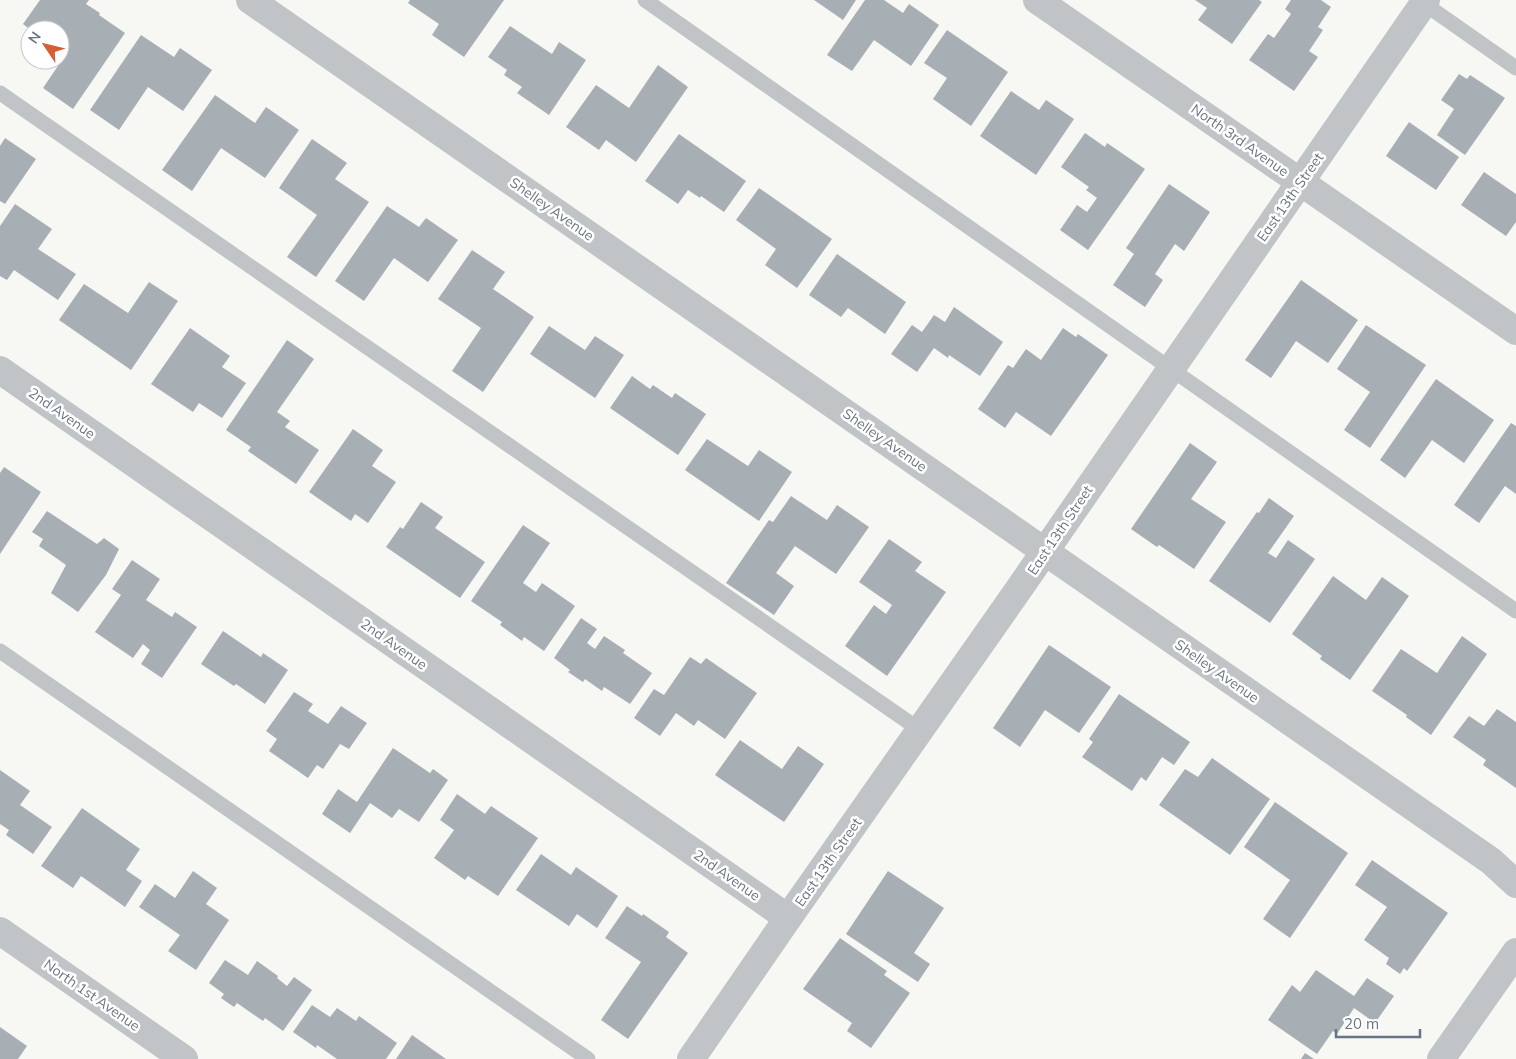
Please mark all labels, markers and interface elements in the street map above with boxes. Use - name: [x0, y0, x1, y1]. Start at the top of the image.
- north arrow: [20, 20, 70, 70]
- text: N: [24, 28, 45, 47]
- street label: North 3rd Avenue: [1188, 100, 1292, 180]
- street label: East 13th Street: [1253, 149, 1327, 245]
- street label: Shelley Avenue: [506, 173, 598, 245]
- street label: 2nd Avenue: [25, 383, 99, 443]
- street label: Shelley Avenue: [839, 404, 931, 476]
- street label: East 13th Street: [1023, 482, 1097, 578]
- street label: 2nd Avenue: [357, 614, 431, 674]
- street label: Shelley Avenue: [1171, 635, 1263, 707]
- street label: East 13th Street: [791, 814, 865, 910]
- street label: 2nd Avenue: [690, 845, 764, 905]
- street label: North 1st Avenue: [40, 955, 144, 1035]
- scale bar: [1336, 1006, 1420, 1038]
- text: 20 m: [1344, 1014, 1379, 1033]

